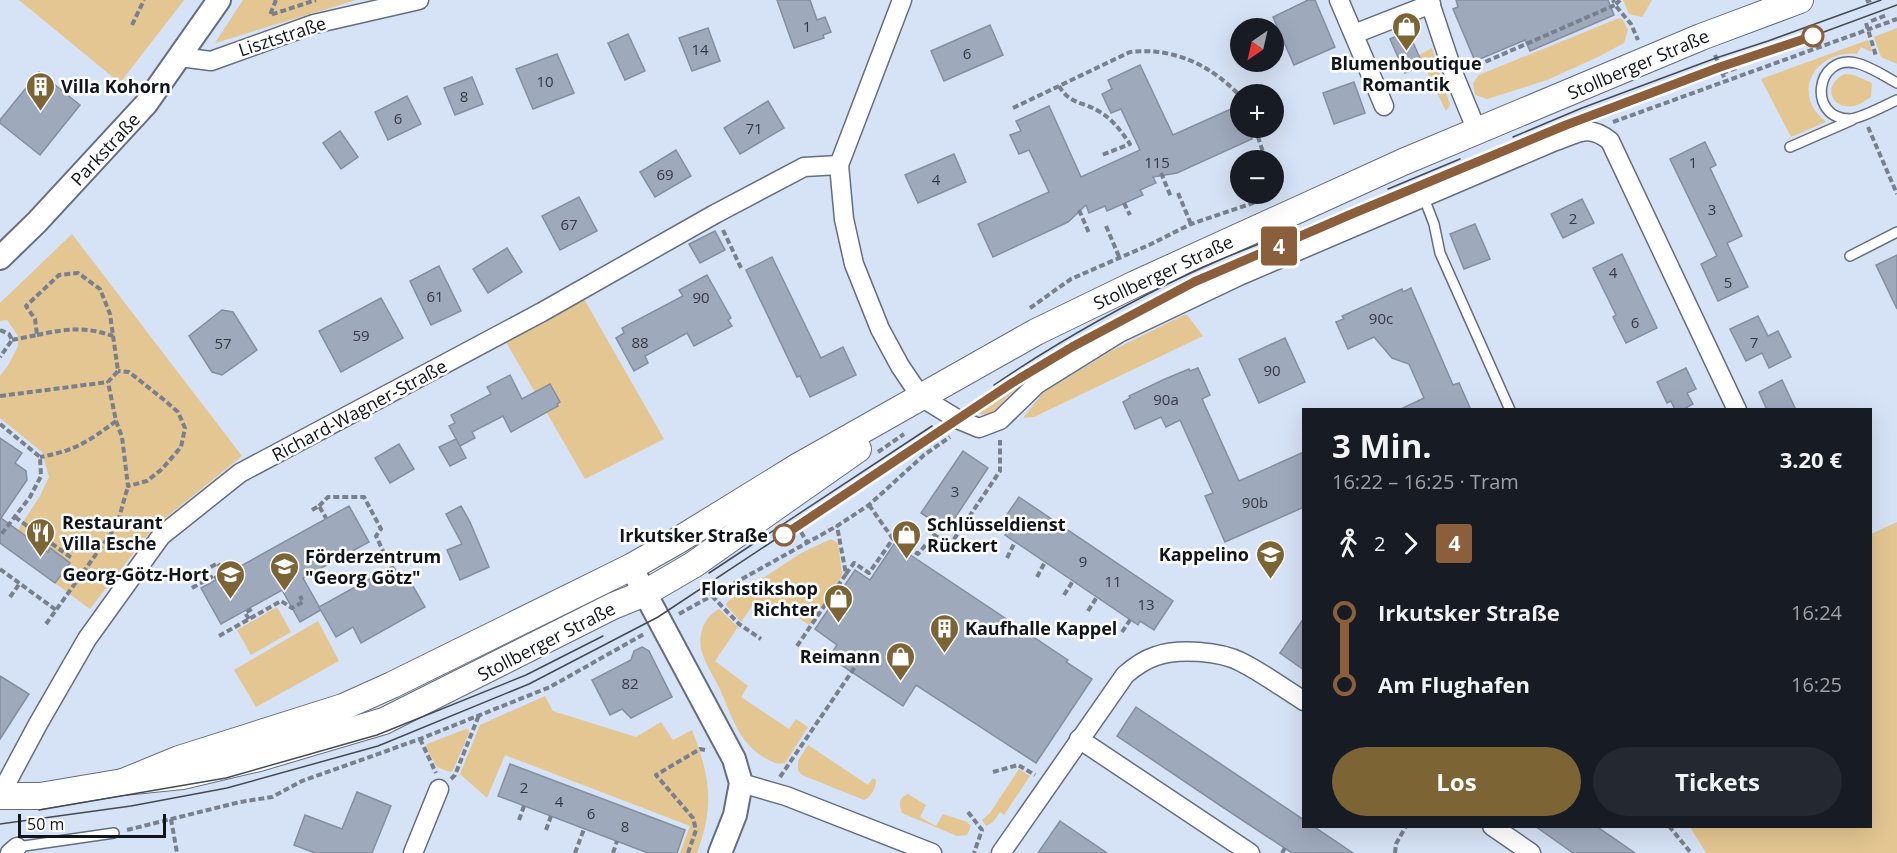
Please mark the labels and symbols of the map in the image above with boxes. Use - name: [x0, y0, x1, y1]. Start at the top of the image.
- shop icon: Blumenboutique Romantik: [1390, 10, 1422, 52]
- street label: Lisztstraße: [235, 11, 329, 61]
- house number: 1: [803, 16, 811, 36]
- north arrow: [1230, 18, 1284, 72]
- street label: Stollberger Straße: [1564, 23, 1712, 105]
- unlabelled marker: [1802, 25, 1824, 47]
- house number: 14: [691, 39, 709, 59]
- house number: 6: [963, 43, 971, 63]
- place label: Blumenboutique Romantik: [1330, 51, 1482, 96]
- building icon: Villa Kohorn: [24, 70, 56, 112]
- house number: 10: [536, 71, 554, 91]
- place label: Villa Kohorn: [61, 74, 171, 98]
- house number: 8: [460, 86, 468, 106]
- street label: Parkstraße: [65, 107, 145, 191]
- house number: 6: [394, 108, 402, 128]
- house number: 71: [745, 118, 763, 138]
- house number: 115: [1144, 152, 1170, 172]
- house number: 1: [1689, 152, 1697, 172]
- house number: 69: [656, 164, 674, 184]
- house number: 4: [932, 169, 941, 189]
- house number: 3: [1708, 199, 1716, 219]
- house number: 2: [1569, 208, 1577, 228]
- house number: 67: [560, 214, 578, 234]
- line badge: 4: [1260, 226, 1298, 266]
- street label: Stollberger Straße: [1089, 229, 1237, 315]
- house number: 4: [1609, 262, 1618, 282]
- house number: 5: [1724, 272, 1732, 292]
- house number: 61: [426, 286, 444, 306]
- house number: 90: [692, 287, 710, 307]
- house number: 90c: [1369, 308, 1393, 328]
- house number: 6: [1631, 312, 1639, 332]
- house number: 59: [352, 325, 370, 345]
- house number: 88: [631, 332, 649, 352]
- house number: 7: [1750, 332, 1758, 352]
- house number: 57: [214, 333, 232, 353]
- street label: Richard-Wagner-Straße: [267, 354, 451, 466]
- house number: 90: [1263, 360, 1281, 380]
- house number: 90a: [1153, 389, 1179, 409]
- house number: 3: [951, 481, 959, 501]
- house number: 90b: [1242, 492, 1268, 512]
- place label: Restaurant Villa Esche: [62, 510, 163, 555]
- place label: Schlüsseldienst Rückert: [927, 512, 1066, 557]
- restaurant icon: Restaurant Villa Esche: [25, 516, 57, 558]
- shop icon: Schlüsseldienst Rückert: [890, 518, 922, 560]
- place label: Irkutsker Straße: [619, 523, 768, 547]
- marker: Irkutsker Straße: [773, 524, 795, 546]
- school or university icon: Kappelino: [1254, 538, 1286, 580]
- place label: Kappelino: [1159, 542, 1249, 566]
- place label: Förderzentrum "Georg Götz": [305, 544, 441, 589]
- school or university icon: Förderzentrum "Georg Götz": [268, 550, 300, 592]
- house number: 9: [1079, 551, 1087, 571]
- school or university icon: Georg-Götz-Hort: [214, 558, 246, 600]
- place label: Georg-Götz-Hort: [63, 562, 209, 586]
- house number: 11: [1104, 571, 1122, 591]
- place label: Floristikshop Richter: [701, 576, 818, 621]
- shop icon: Floristikshop Richter: [823, 582, 855, 624]
- house number: 13: [1137, 594, 1155, 614]
- street label: Stollberger Straße: [473, 596, 619, 686]
- building icon: Kaufhalle Kappel: [928, 612, 960, 654]
- place label: Kaufhalle Kappel: [965, 616, 1117, 640]
- shop icon: Reimann: [885, 640, 917, 682]
- place label: Reimann: [800, 644, 880, 668]
- house number: 82: [621, 673, 639, 693]
- house number: 2: [520, 777, 528, 797]
- house number: 4: [555, 791, 564, 811]
- house number: 6: [587, 803, 595, 823]
- scale bar: [18, 811, 166, 838]
- house number: 8: [621, 816, 629, 836]

